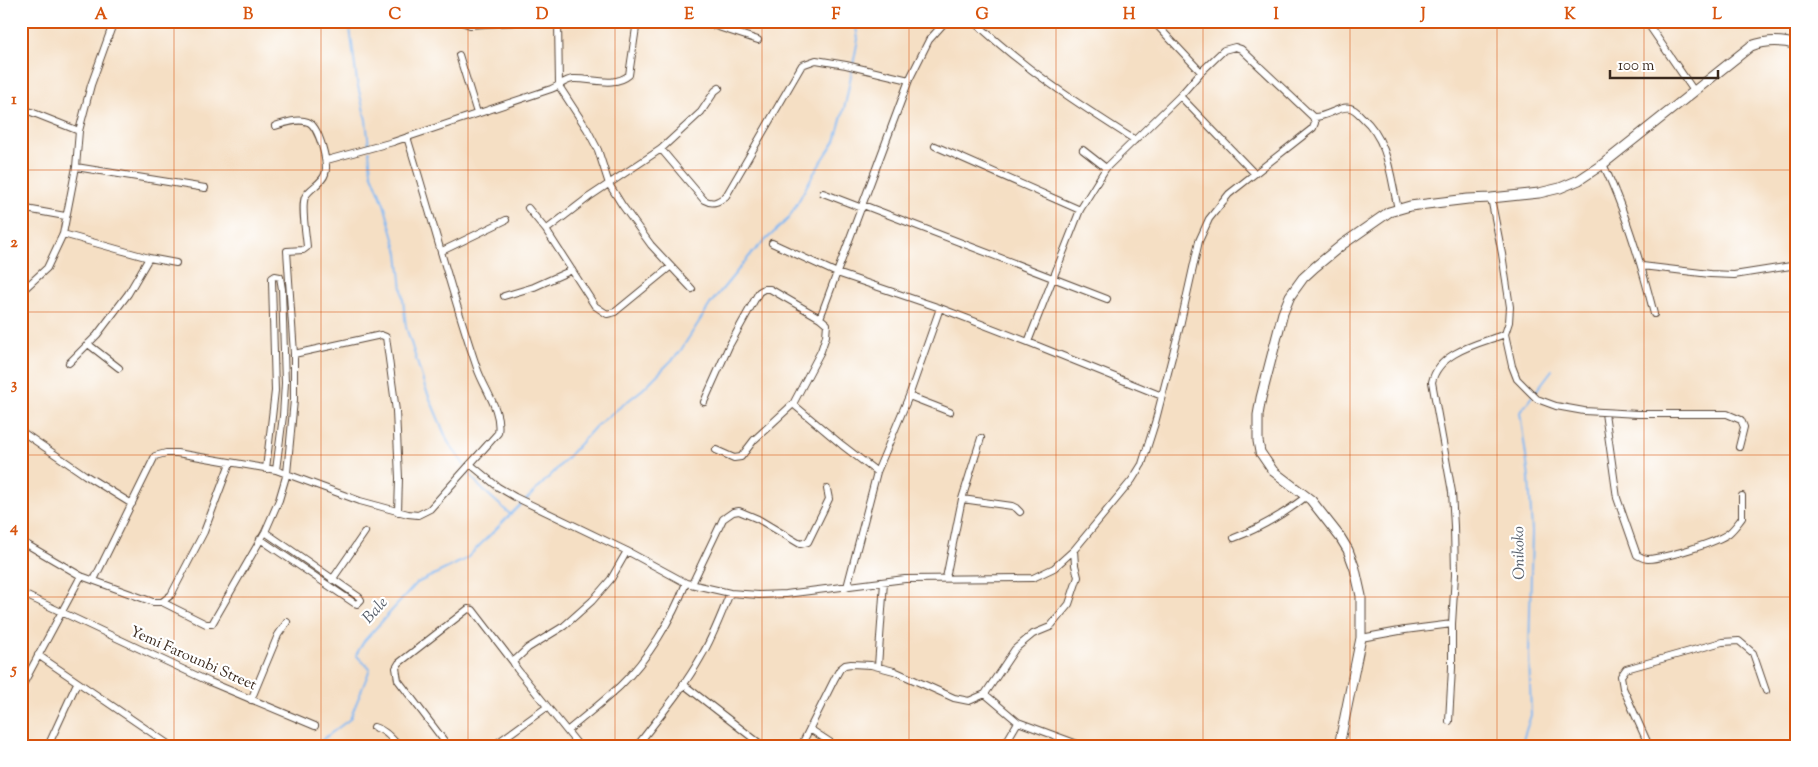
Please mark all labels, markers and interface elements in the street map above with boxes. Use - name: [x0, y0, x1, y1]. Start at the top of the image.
- text: A: [95, 4, 108, 27]
- text: B: [243, 4, 253, 27]
- text: C: [389, 4, 402, 27]
- text: D: [536, 4, 549, 27]
- text: E: [684, 4, 694, 27]
- text: F: [832, 4, 841, 27]
- text: G: [975, 4, 989, 27]
- text: H: [1123, 4, 1136, 27]
- text: I: [1273, 4, 1279, 27]
- text: J: [1419, 4, 1426, 27]
- text: K: [1564, 4, 1576, 27]
- text: L: [1712, 4, 1722, 27]
- scale bar: [1610, 48, 1718, 80]
- text: 100 m: [1618, 56, 1655, 77]
- text: 1: [11, 89, 17, 112]
- text: 2: [10, 232, 18, 255]
- text: 3: [11, 374, 18, 397]
- text: 4: [9, 517, 18, 540]
- water label: Onikoko: [1508, 526, 1532, 580]
- water label: Bale: [358, 593, 394, 629]
- street label: Yemi Farounbi Street: [126, 622, 260, 696]
- text: 5: [9, 659, 17, 682]

